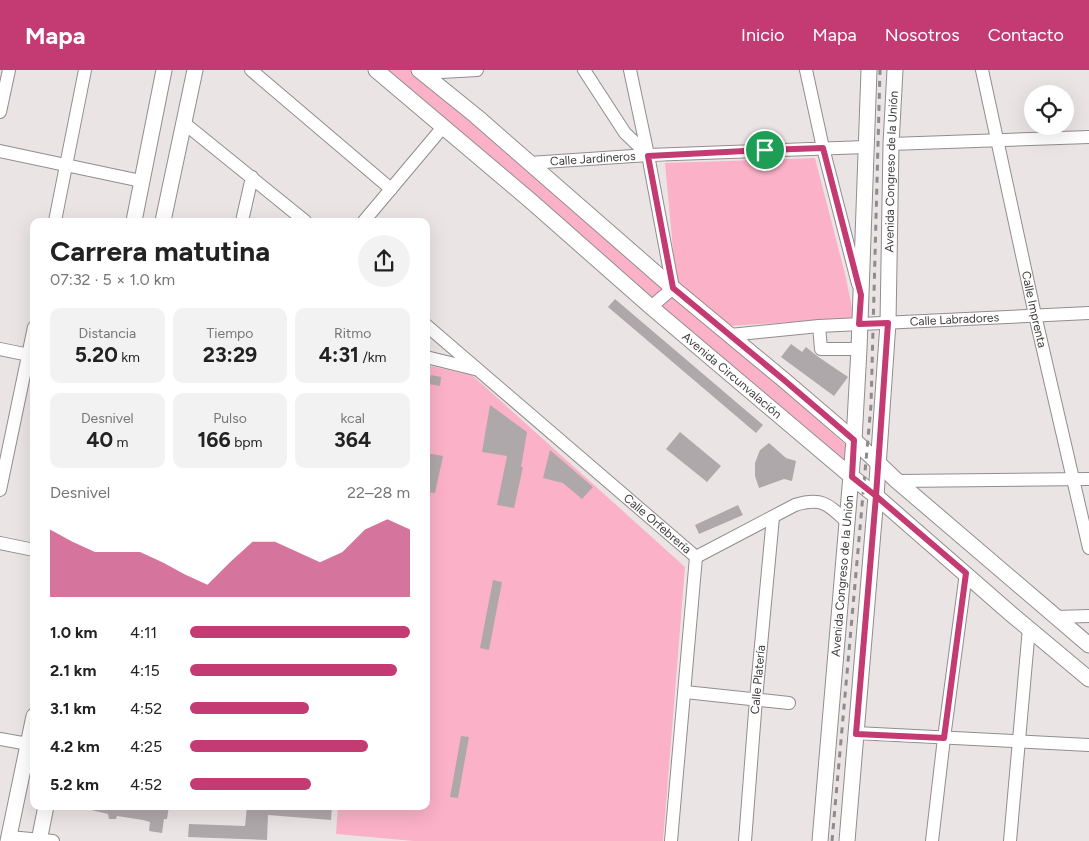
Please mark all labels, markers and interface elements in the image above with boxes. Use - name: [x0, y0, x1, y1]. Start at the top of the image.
- text: Mapa: [25, 21, 86, 50]
- text: Inicio: [741, 24, 785, 46]
- text: Mapa: [813, 24, 857, 46]
- text: Nosotros: [885, 24, 960, 46]
- text: Contacto: [988, 24, 1064, 46]
- map controls: [1024, 85, 1074, 135]
- button: locate: [1024, 85, 1074, 135]
- street label: Avenida Congreso de la Unión: [882, 90, 901, 253]
- pin: [744, 129, 786, 171]
- icon: arrive: [751, 136, 779, 164]
- street label: Calle Jardineros: [550, 149, 636, 169]
- text: Carrera matutina: [50, 234, 270, 268]
- button: share: [358, 235, 410, 287]
- text: 07:32 · 5 × 1.0 km: [50, 270, 175, 289]
- street label: Calle Imprenta: [1019, 270, 1049, 349]
- street label: Calle Labradores: [909, 310, 1000, 329]
- text: Distancia: [79, 325, 136, 342]
- text: Tiempo: [207, 325, 253, 342]
- text: Ritmo: [334, 325, 371, 342]
- street label: Avenida Circunvalación: [679, 330, 785, 422]
- text: 5.20: [75, 342, 118, 367]
- text: 23:29: [203, 342, 257, 367]
- text: 4:31: [319, 342, 359, 367]
- text: km: [118, 349, 140, 366]
- text: /km: [359, 349, 387, 366]
- text: Desnivel: [81, 410, 134, 427]
- text: Pulso: [213, 410, 247, 427]
- text: kcal: [340, 410, 365, 427]
- text: 40: [86, 427, 113, 452]
- text: 166: [197, 427, 231, 452]
- text: 364: [334, 427, 371, 452]
- text: m: [113, 434, 128, 451]
- text: bpm: [231, 434, 263, 451]
- text: Desnivel: [50, 483, 110, 502]
- text: 22–28 m: [347, 483, 410, 502]
- street label: Calle Orfebrería: [621, 491, 694, 557]
- street label: Avenida Congreso de la Unión: [829, 494, 856, 657]
- text: 1.0 km: [50, 623, 97, 642]
- text: 4:11: [130, 623, 157, 642]
- street label: Calle Platería: [748, 644, 768, 715]
- text: 2.1 km: [50, 661, 96, 680]
- text: 4:15: [130, 661, 160, 680]
- text: 3.1 km: [50, 699, 96, 718]
- text: 4:52: [130, 699, 162, 718]
- text: 4.2 km: [50, 737, 100, 756]
- text: 4:25: [130, 737, 162, 756]
- text: 5.2 km: [50, 775, 99, 794]
- text: 4:52: [130, 775, 162, 794]

